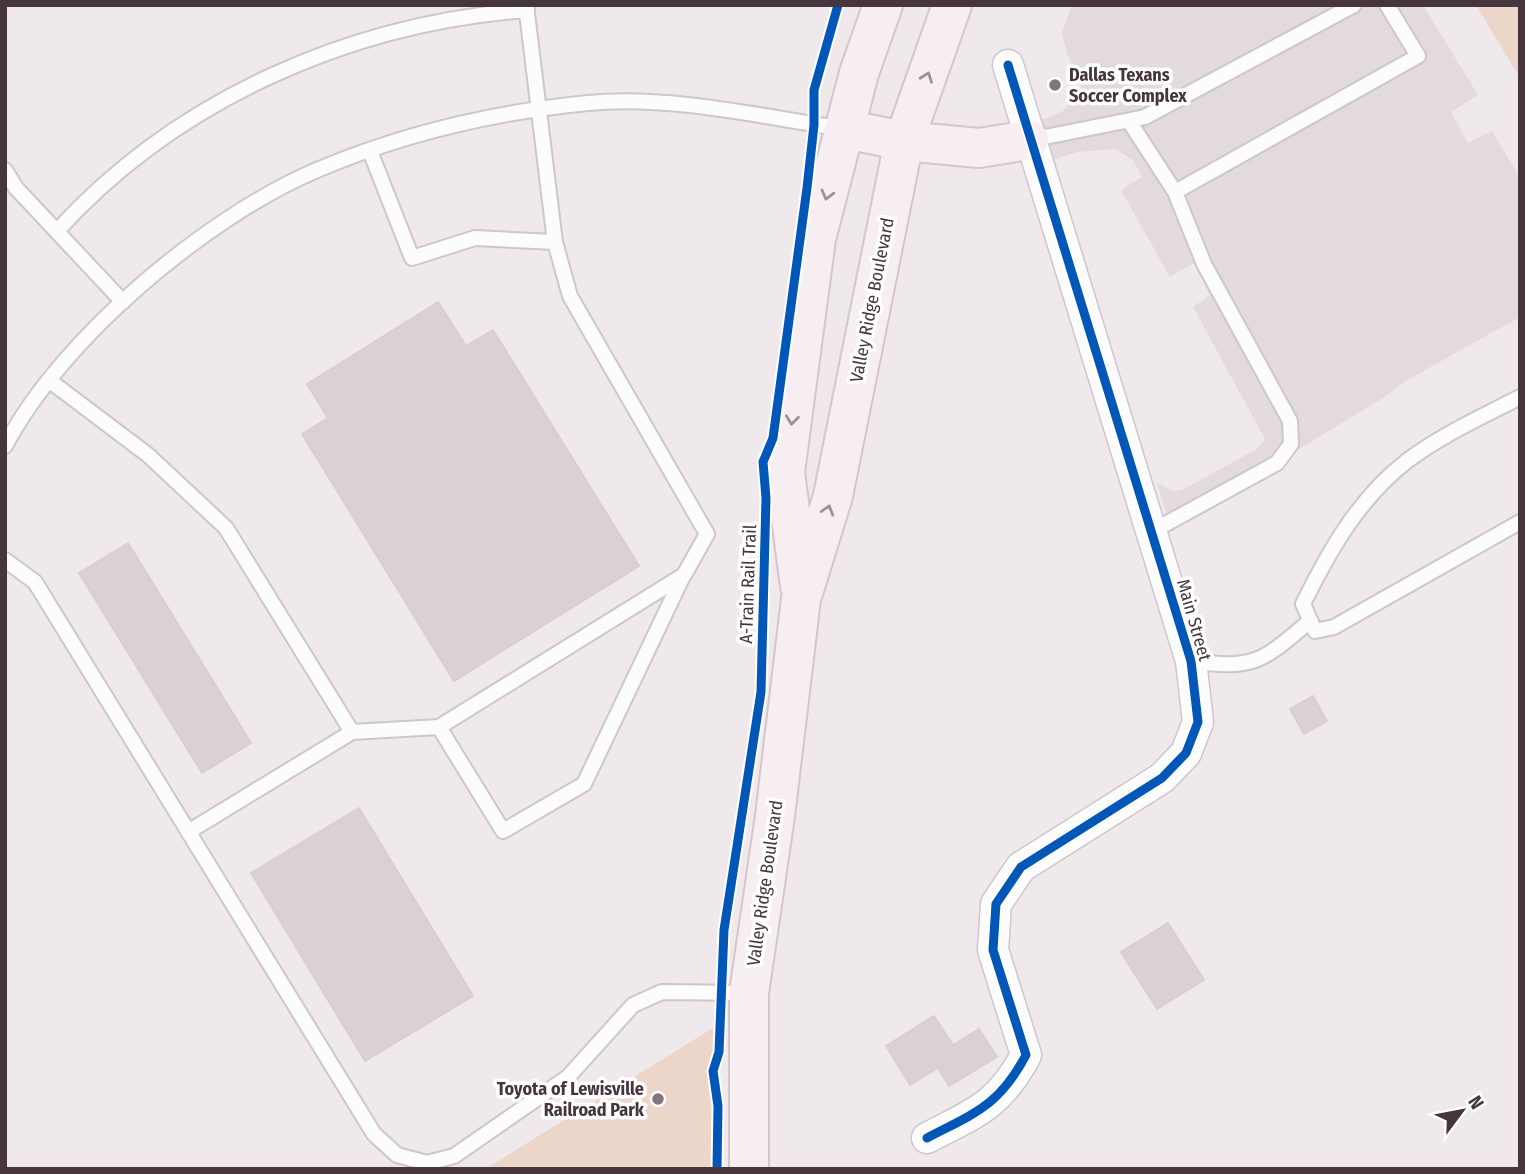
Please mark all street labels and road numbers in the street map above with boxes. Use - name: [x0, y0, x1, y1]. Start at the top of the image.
- street label: Valley Ridge Boulevard: [845, 216, 899, 384]
- street label: A-Train Rail Trail: [735, 524, 761, 644]
- street label: Main Street: [1172, 577, 1216, 664]
- street label: Valley Ridge Boulevard: [742, 799, 788, 967]

